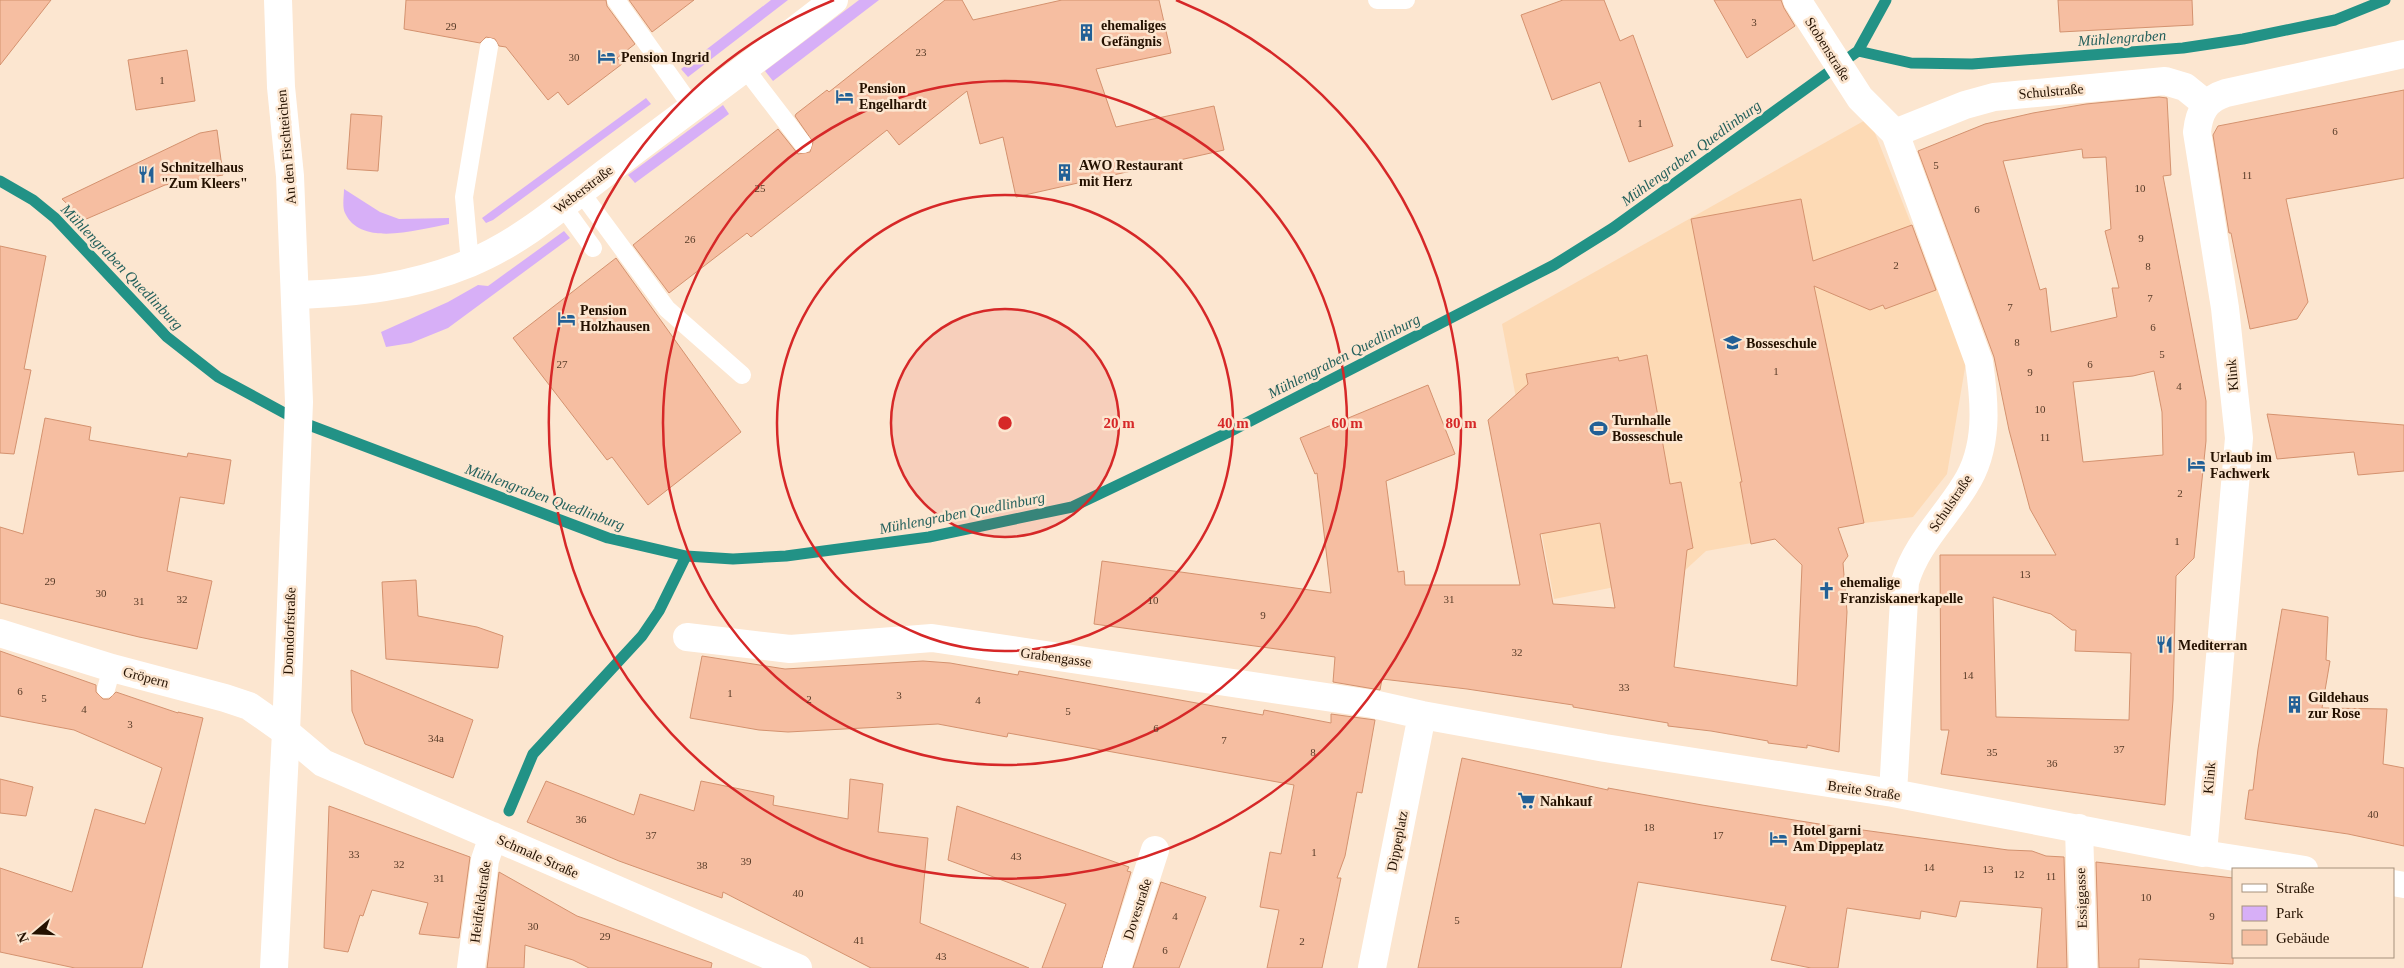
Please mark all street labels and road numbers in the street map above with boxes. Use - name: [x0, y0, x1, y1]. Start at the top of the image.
- street label: Stobenstraße: [1802, 15, 1853, 84]
- street label: Schulstraße: [2018, 81, 2084, 102]
- street label: An den Fischteichen: [274, 89, 299, 205]
- street label: Weberstraße: [551, 162, 616, 216]
- street label: Klink: [2224, 358, 2241, 391]
- street label: Schulstraße: [1926, 472, 1975, 535]
- street label: Donndorfstraße: [280, 587, 299, 675]
- street label: Grabengasse: [1019, 645, 1092, 670]
- street label: Gröpern: [121, 664, 170, 691]
- street label: Klink: [2201, 762, 2218, 795]
- street label: Breite Straße: [1827, 778, 1901, 803]
- street label: Dippeplatz: [1384, 810, 1411, 873]
- street label: Schmale Straße: [495, 832, 581, 881]
- street label: Heidfeldstraße: [467, 860, 494, 944]
- street label: Essiggasse: [2073, 867, 2090, 929]
- street label: Dovestraße: [1120, 877, 1154, 942]

